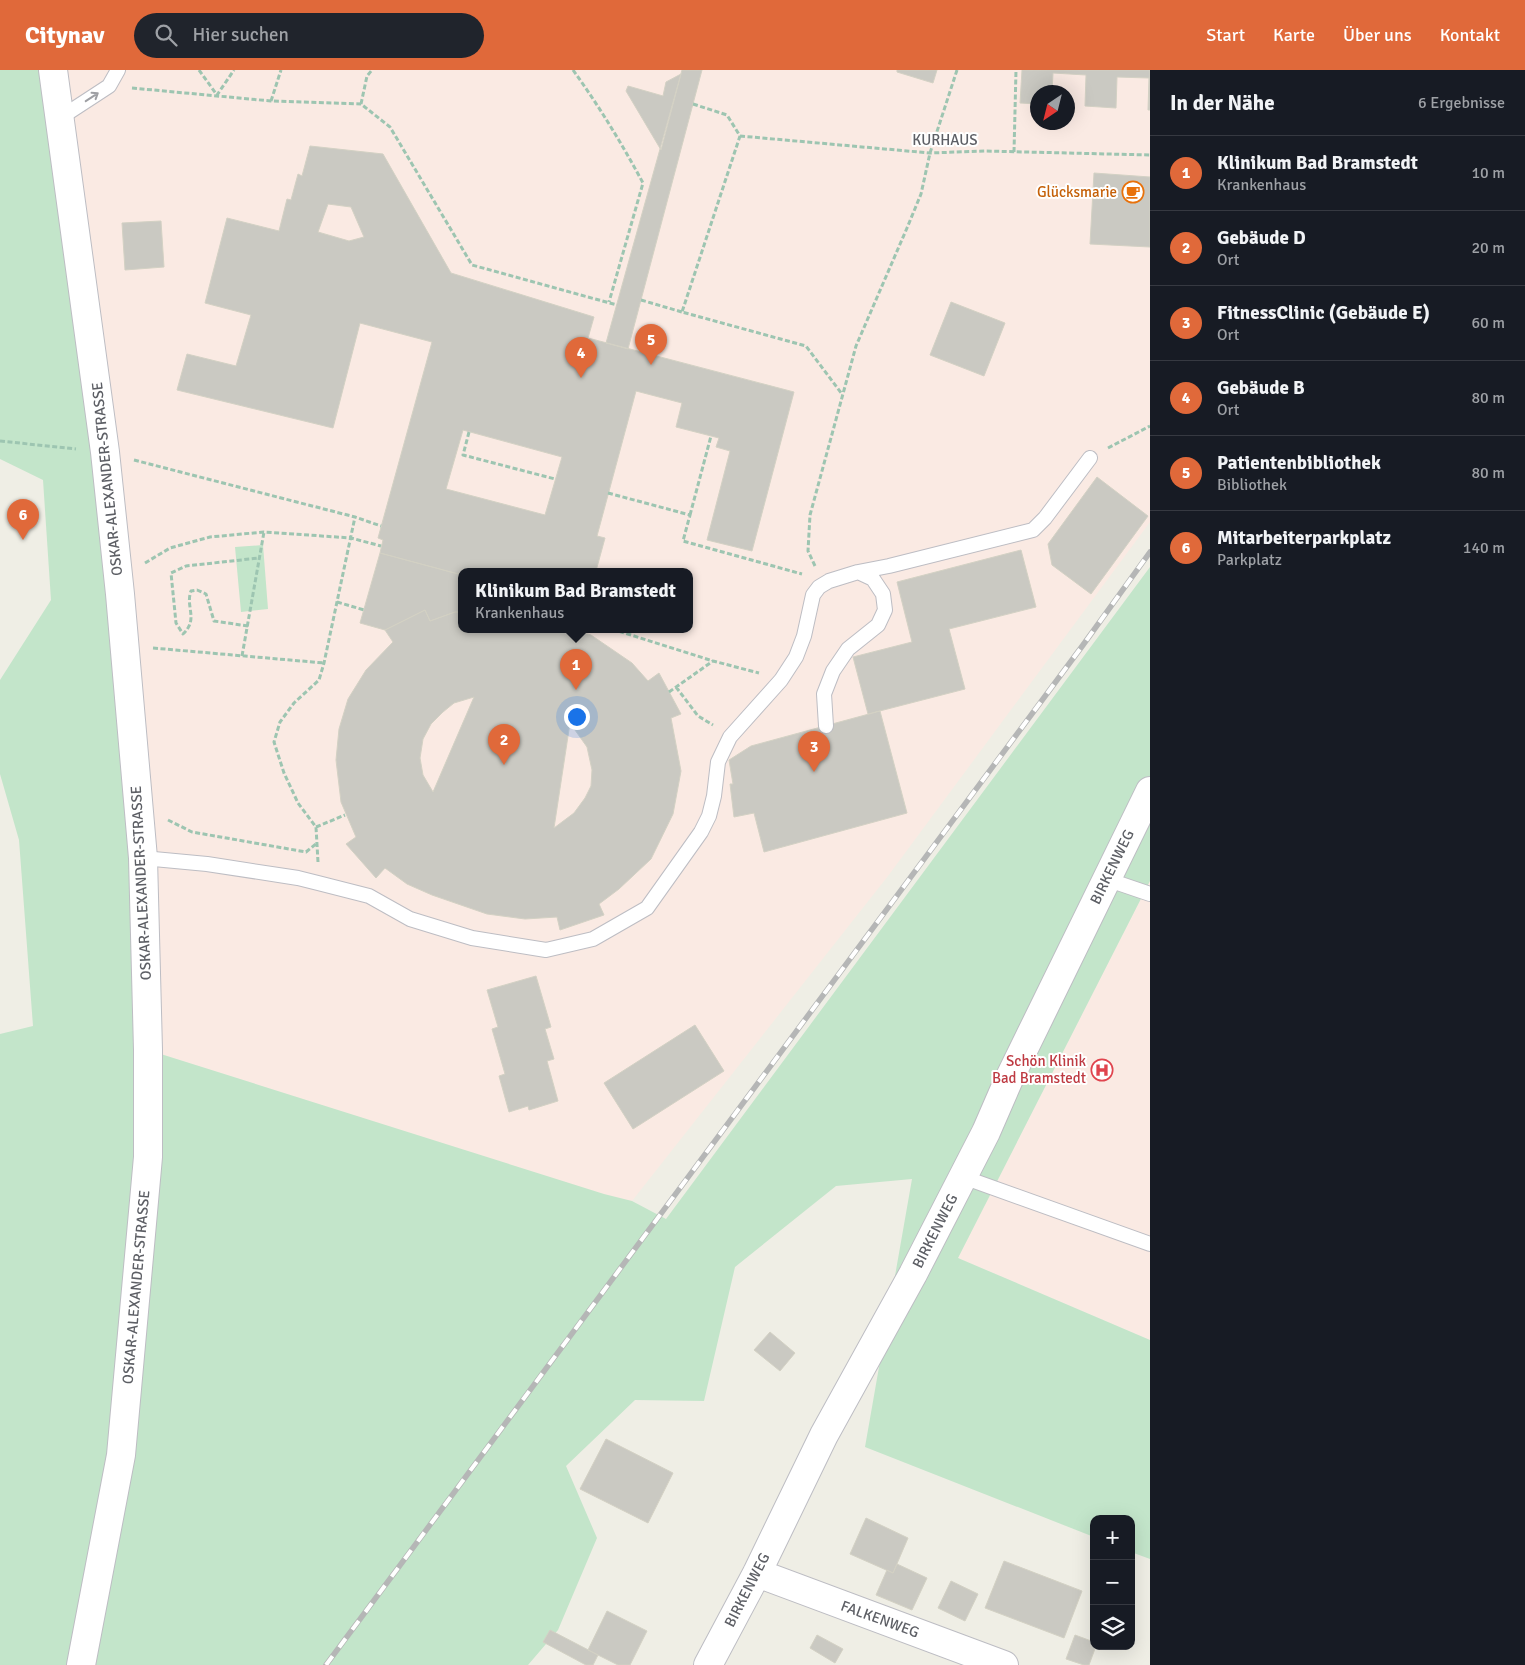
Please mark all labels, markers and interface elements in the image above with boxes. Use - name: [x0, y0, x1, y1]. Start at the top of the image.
- search box: [134, 13, 484, 58]
- text: Citynav: [25, 20, 104, 50]
- icon: search: [152, 21, 180, 49]
- text: Hier suchen: [192, 23, 289, 47]
- text: Start: [1206, 24, 1245, 46]
- text: Karte: [1273, 24, 1315, 46]
- text: Über uns: [1343, 24, 1412, 46]
- text: Kontakt: [1440, 24, 1500, 46]
- north arrow: [1030, 85, 1075, 130]
- text: In der Nähe: [1170, 90, 1275, 116]
- one-way arrow: [85, 92, 99, 102]
- text: 6 Ergebnisse: [1418, 93, 1505, 113]
- street label: KURHAUS: [912, 131, 978, 149]
- text: Klinikum Bad Bramstedt: [1217, 151, 1418, 175]
- text: 1: [1182, 163, 1190, 183]
- text: 10 m: [1471, 163, 1505, 183]
- text: Krankenhaus: [1217, 175, 1306, 195]
- cafe icon: Glücksmarie: [1121, 180, 1145, 204]
- place label: Glücksmarie: [1037, 183, 1117, 201]
- text: Gebäude D: [1217, 226, 1306, 250]
- text: 2: [1182, 238, 1190, 258]
- text: 20 m: [1471, 238, 1505, 258]
- text: Ort: [1217, 250, 1239, 270]
- text: FitnessClinic (Gebäude E): [1217, 301, 1430, 325]
- text: 3: [1182, 313, 1190, 333]
- text: 60 m: [1471, 313, 1505, 333]
- pin: 5: [635, 324, 667, 365]
- text: Ort: [1217, 325, 1239, 345]
- pin: 4: [565, 337, 597, 378]
- text: Gebäude B: [1217, 376, 1305, 400]
- street label: OSKAR-ALEXANDER-STRASSE: [88, 381, 126, 577]
- text: 4: [1182, 388, 1190, 408]
- text: 80 m: [1471, 388, 1505, 408]
- text: Ort: [1217, 400, 1239, 420]
- text: Patientenbibliothek: [1217, 451, 1381, 475]
- text: 5: [1182, 463, 1190, 483]
- text: 80 m: [1471, 463, 1505, 483]
- text: Bibliothek: [1217, 475, 1287, 495]
- pin: 6: [7, 499, 39, 540]
- text: Mitarbeiterparkplatz: [1217, 526, 1391, 550]
- text: 6: [1182, 538, 1190, 558]
- text: 140 m: [1463, 538, 1505, 558]
- text: Parkplatz: [1217, 550, 1282, 570]
- popup: [458, 568, 693, 633]
- text: Klinikum Bad Bramstedt: [475, 579, 676, 603]
- text: Krankenhaus: [475, 603, 564, 623]
- pin: 1: [560, 649, 592, 690]
- your location: [564, 704, 590, 730]
- pin: 2: [488, 724, 520, 765]
- pin: 3: [798, 731, 830, 772]
- street label: OSKAR-ALEXANDER-STRASSE: [127, 785, 155, 981]
- street label: BIRKENWEG: [1086, 827, 1138, 907]
- place label: Schön Klinik Bad Bramstedt: [992, 1052, 1086, 1087]
- hospital icon: Schön Klinik Bad Bramstedt: [1090, 1058, 1114, 1082]
- street label: OSKAR-ALEXANDER-STRASSE: [119, 1189, 153, 1385]
- street label: BIRKENWEG: [909, 1191, 961, 1271]
- map controls: [1090, 1515, 1135, 1650]
- button: +: [1090, 1515, 1135, 1560]
- street label: BIRKENWEG: [721, 1550, 773, 1630]
- button: −: [1090, 1560, 1135, 1605]
- street label: FALKENWEG: [838, 1596, 922, 1642]
- button: layers: [1090, 1605, 1135, 1650]

